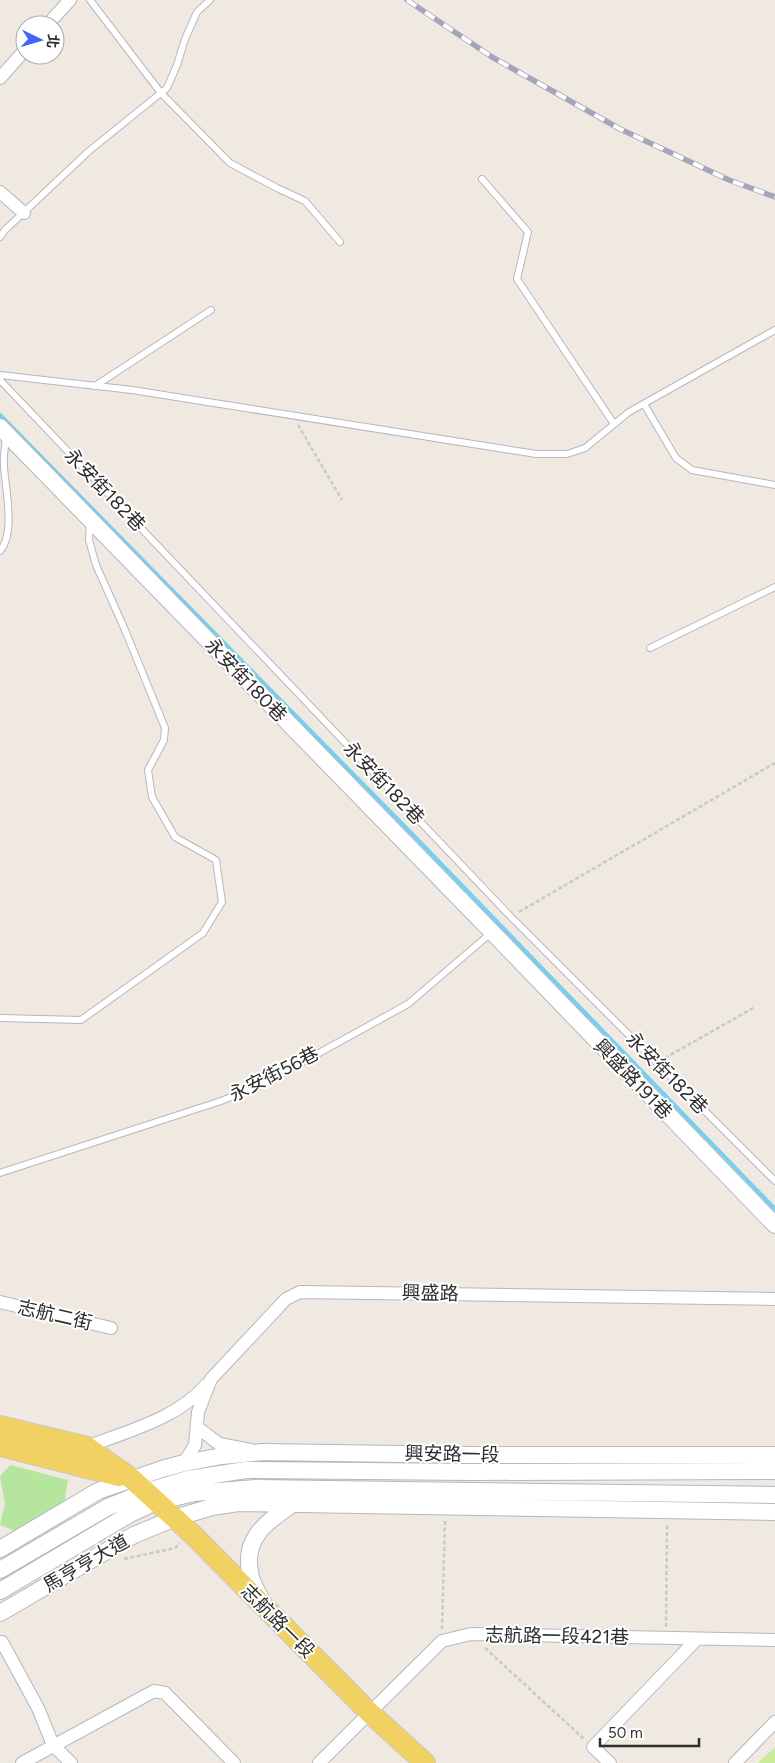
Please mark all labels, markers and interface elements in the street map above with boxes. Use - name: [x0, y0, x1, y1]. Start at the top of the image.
- north arrow: [15, 15, 65, 65]
- text: 北: [43, 33, 62, 49]
- street label: 永安街182巷: [60, 444, 150, 536]
- street label: 永安街180巷: [200, 633, 292, 727]
- street label: 永安街182巷: [339, 737, 429, 829]
- street label: 永安街182巷: [621, 1027, 713, 1119]
- street label: 興盛路191巷: [589, 1034, 677, 1124]
- street label: 永安街56巷: [225, 1042, 323, 1106]
- street label: 興盛路: [401, 1281, 459, 1305]
- street label: 志航二街: [15, 1295, 95, 1335]
- street label: 興安路一段: [404, 1442, 500, 1466]
- street label: 馬亨亨大道: [39, 1529, 133, 1597]
- street label: 志航路一段: [236, 1579, 320, 1663]
- street label: 志航路一段421巷: [485, 1623, 629, 1649]
- scale bar: [600, 1716, 699, 1748]
- text: 50 m: [608, 1724, 643, 1742]

